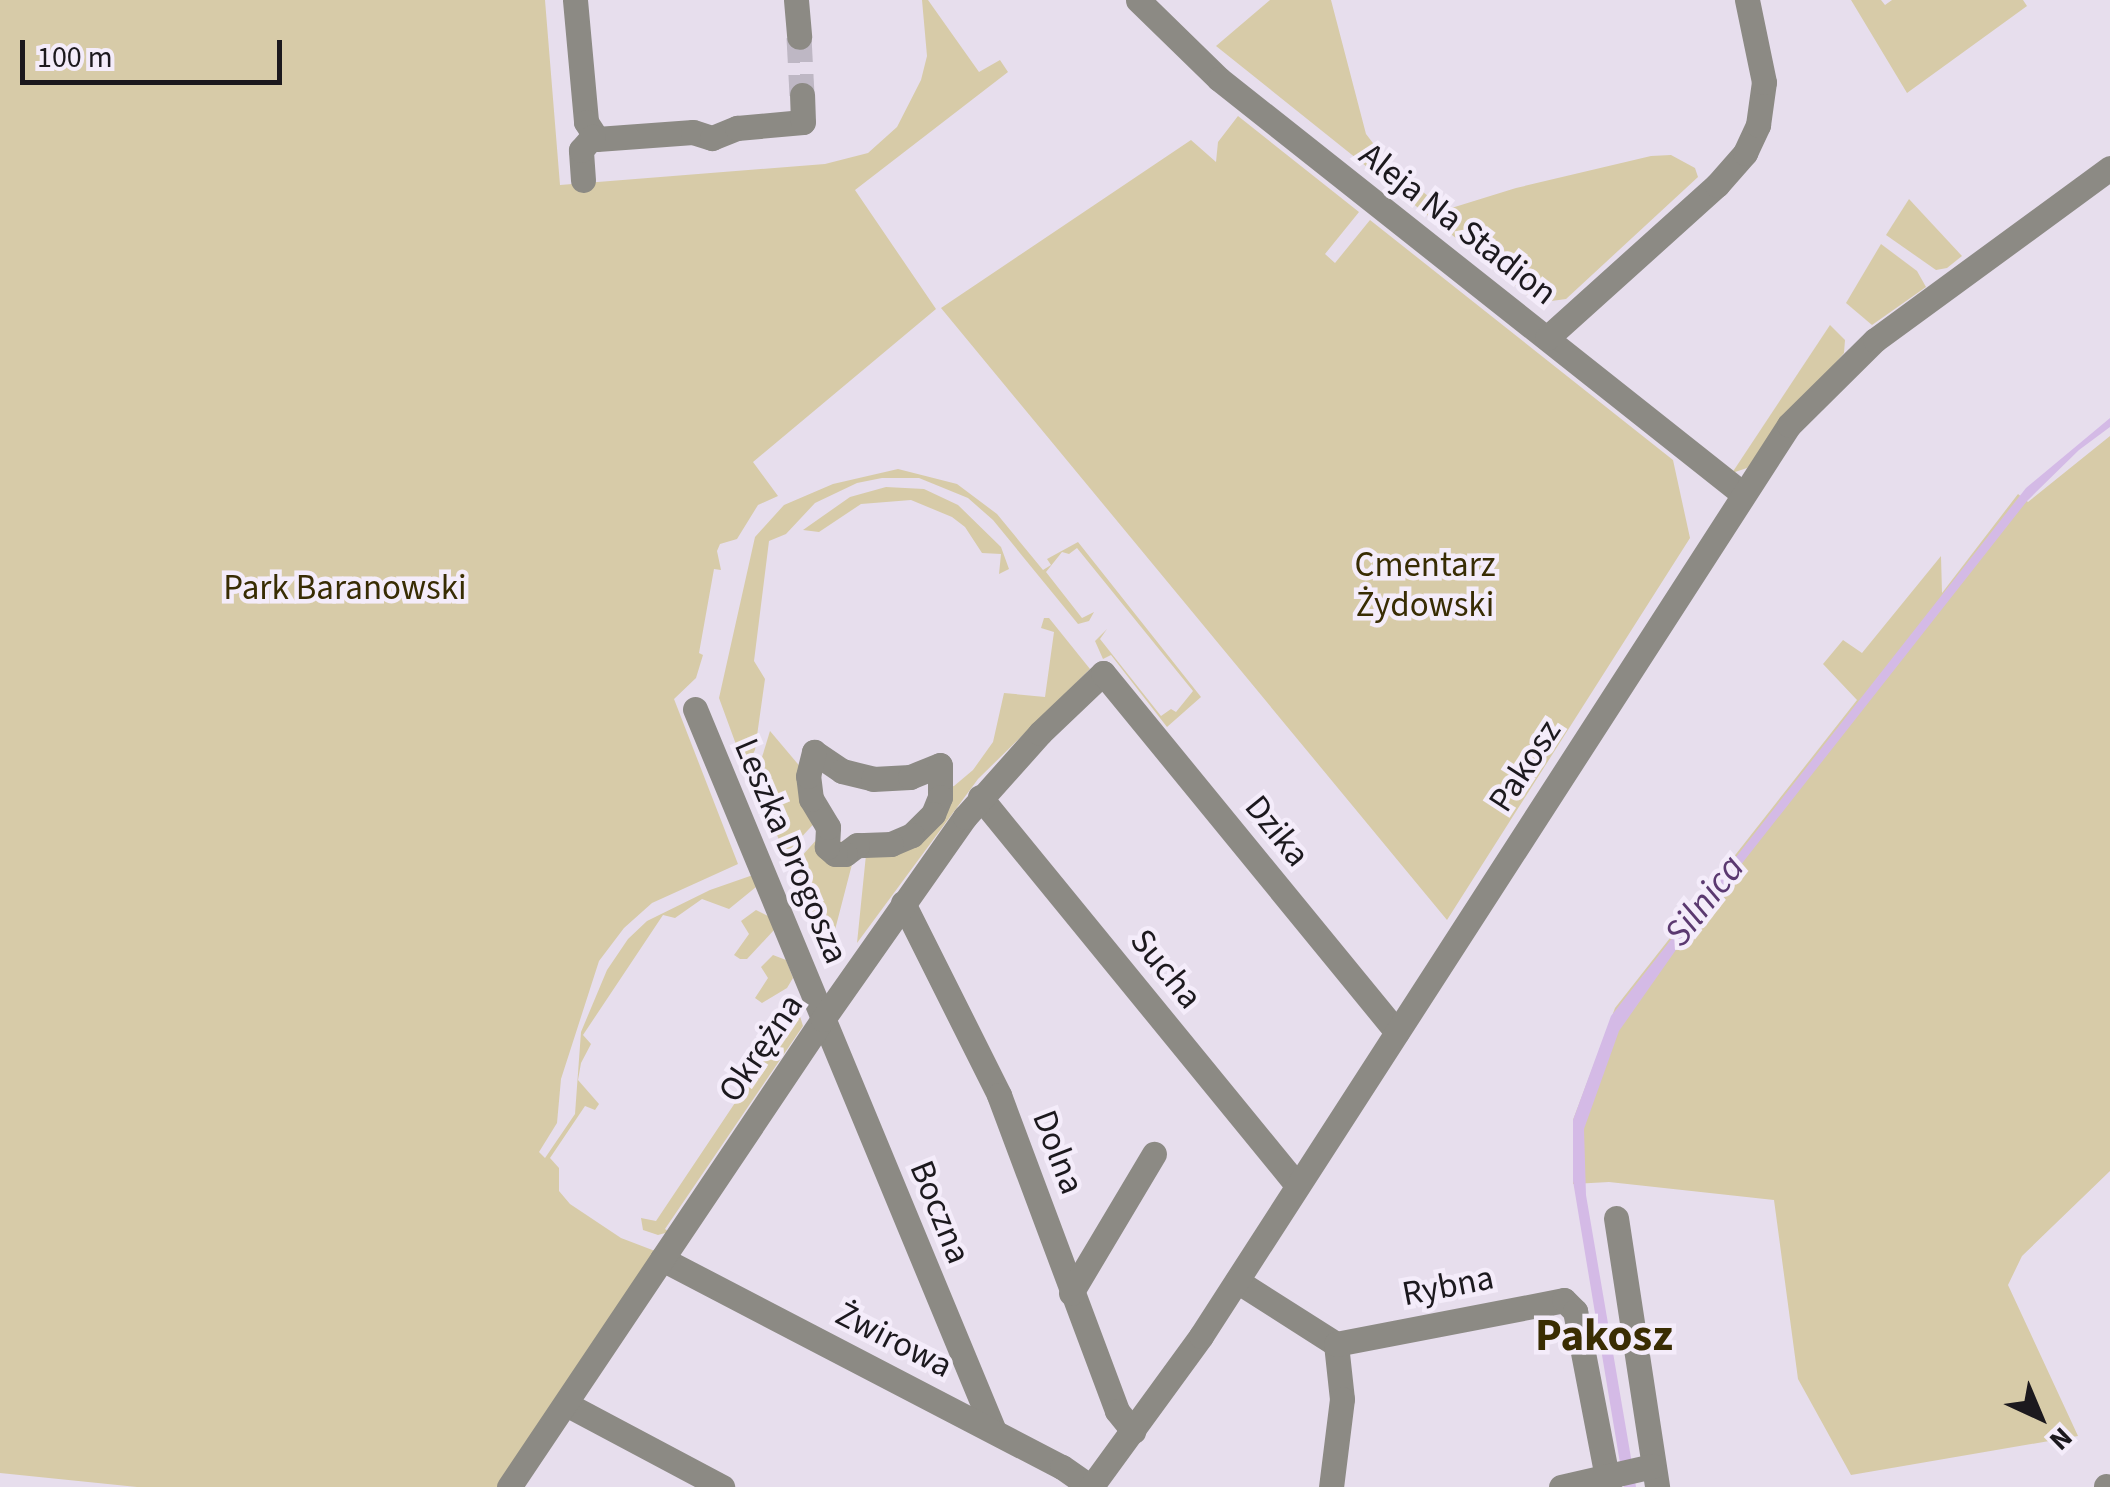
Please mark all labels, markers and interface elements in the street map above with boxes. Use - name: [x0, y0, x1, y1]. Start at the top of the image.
- scale bar: [25, 20, 288, 82]
- text: 100 m: [37, 36, 113, 79]
- street label: Aleja Na Stadion: [1351, 134, 1565, 314]
- park label: Cmentarz Żydowski: [1354, 544, 1496, 626]
- park label: Park Baranowski: [223, 567, 467, 609]
- street label: Pakosz: [1480, 712, 1570, 820]
- street label: Leszka Drogosza: [725, 732, 857, 970]
- street label: Dzika: [1236, 787, 1318, 875]
- water label: Silnica: [1655, 846, 1755, 956]
- street label: Sucha: [1121, 921, 1211, 1017]
- street label: Okrężna: [710, 986, 812, 1110]
- street label: Dolna: [1023, 1104, 1093, 1200]
- street label: Boczna: [900, 1154, 980, 1270]
- street label: Rybna: [1399, 1257, 1497, 1315]
- street label: Żwirowa: [829, 1293, 959, 1387]
- district label: Pakosz: [1535, 1310, 1673, 1364]
- north arrow: [1990, 1367, 2090, 1467]
- text: N: [2040, 1418, 2081, 1459]

